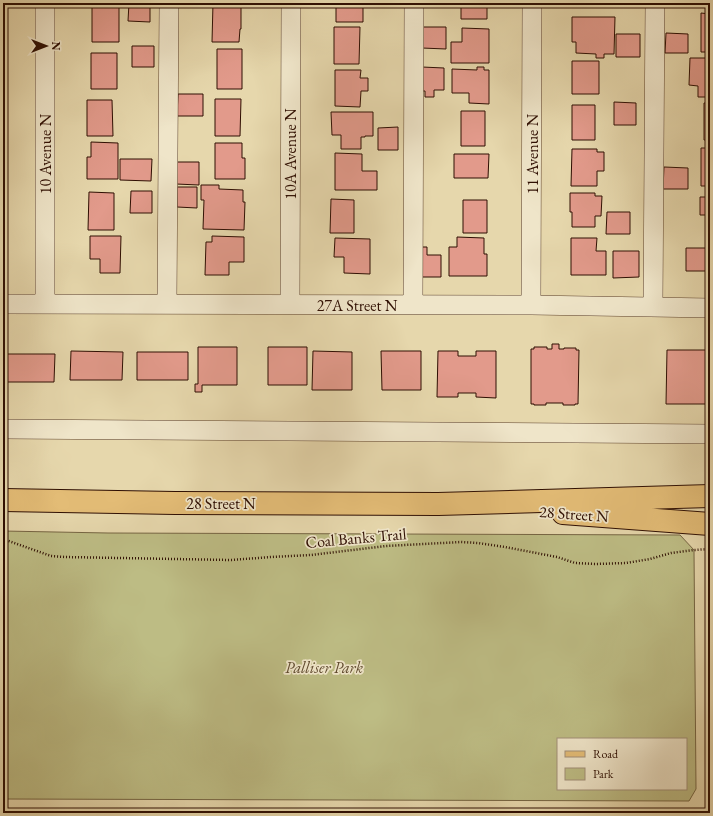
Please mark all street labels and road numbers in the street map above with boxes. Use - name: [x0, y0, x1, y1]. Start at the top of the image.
- street label: 10A Avenue N: [280, 108, 301, 200]
- street label: 10 Avenue N: [35, 113, 56, 194]
- street label: 11 Avenue N: [522, 113, 543, 194]
- street label: 27A Street N: [317, 295, 398, 316]
- street label: 28 Street N: [186, 493, 256, 514]
- street label: 28 Street N: [539, 501, 610, 527]
- street label: Coal Banks Trail: [305, 523, 407, 553]

